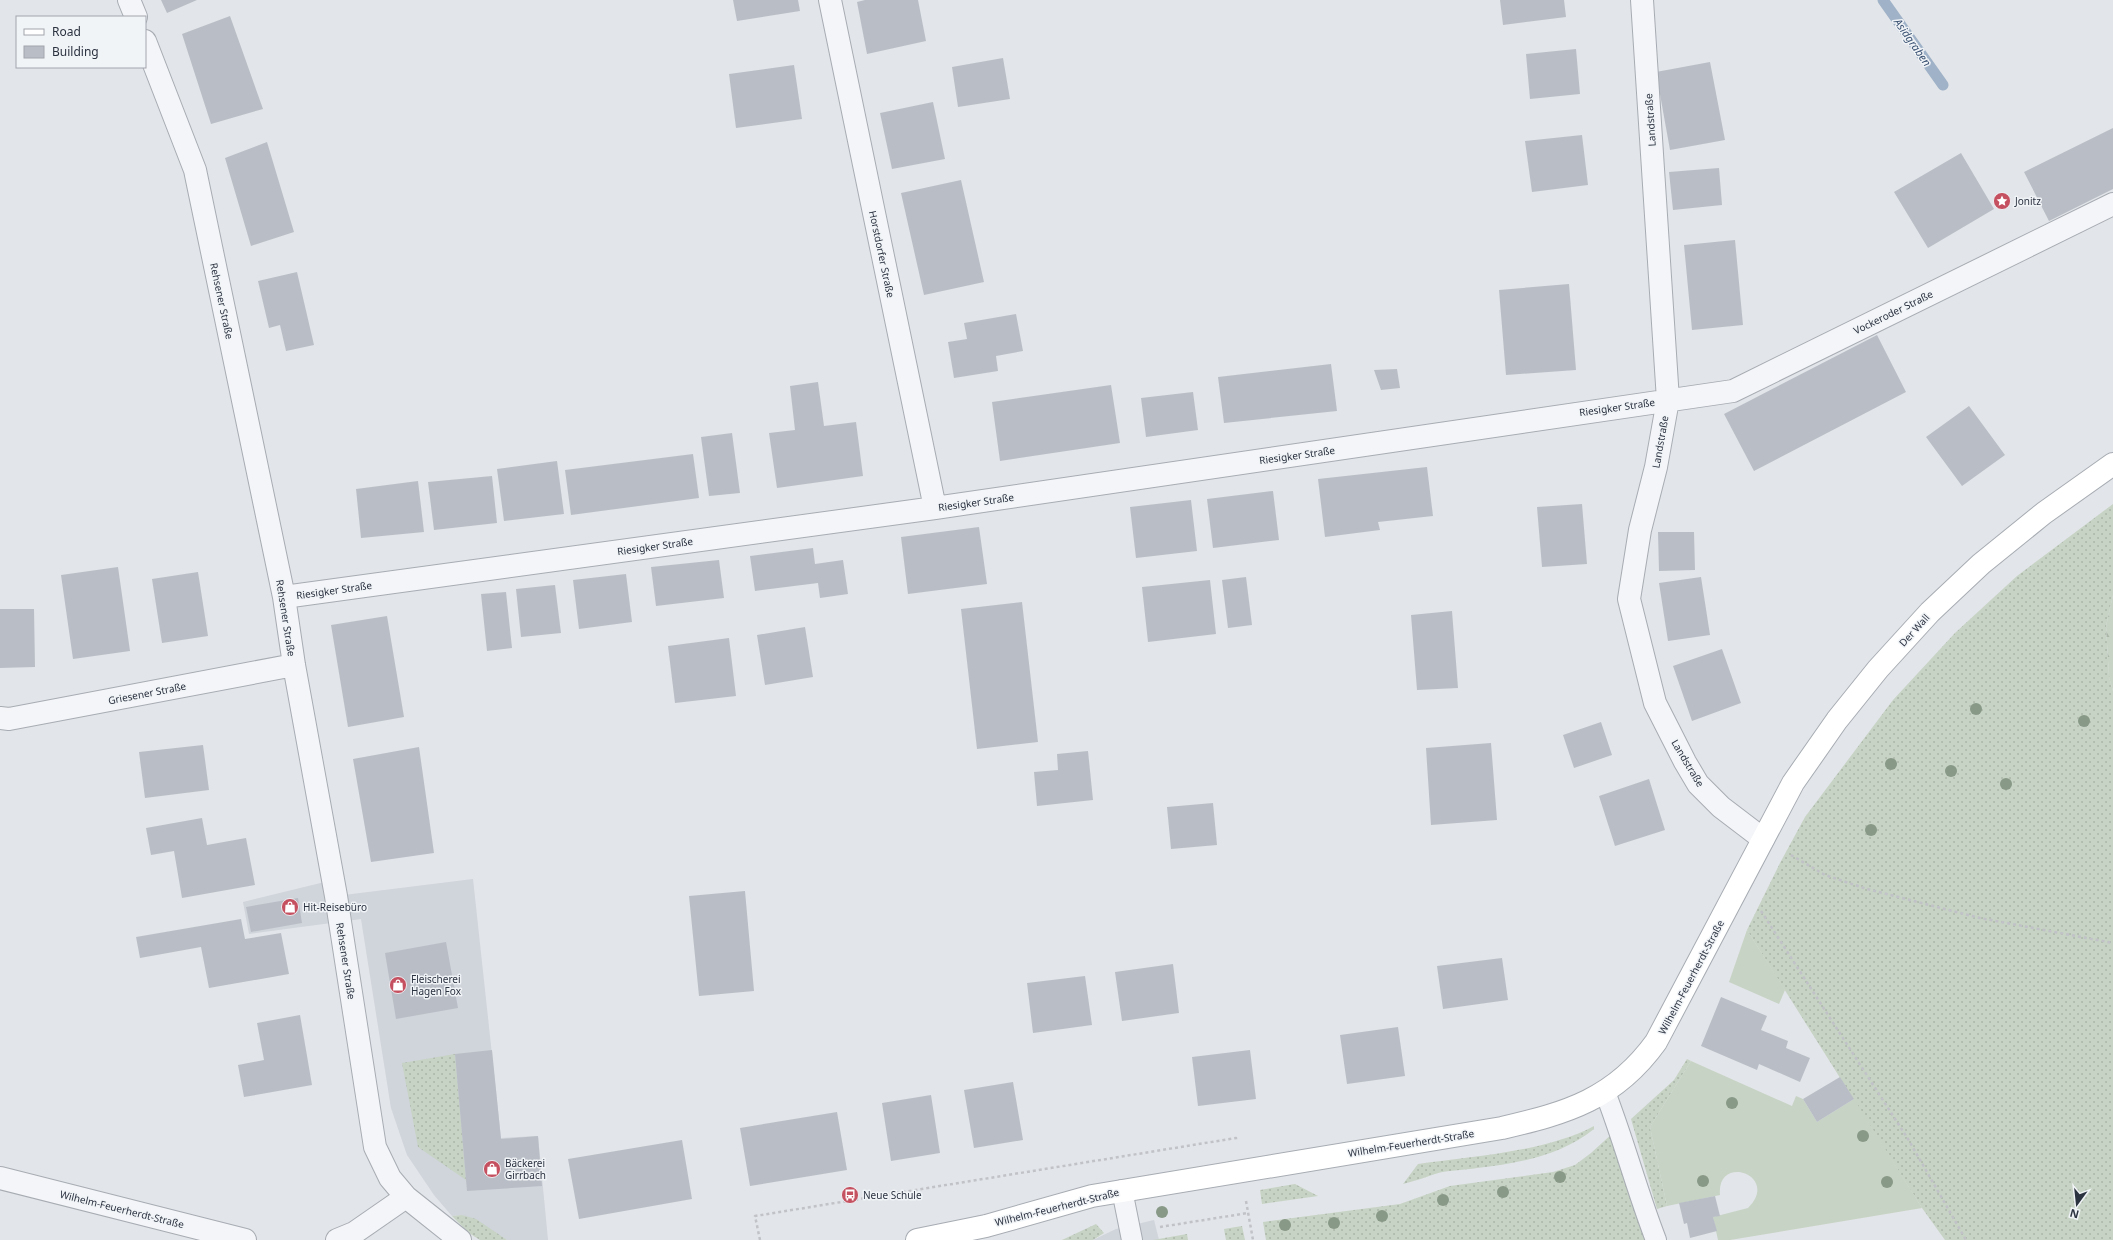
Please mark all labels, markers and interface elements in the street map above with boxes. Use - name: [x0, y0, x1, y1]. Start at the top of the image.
- water label: Asidgraben: [1890, 14, 1935, 69]
- legend: [16, 16, 146, 68]
- text: Road: [52, 23, 81, 40]
- text: Building: [52, 43, 99, 60]
- street label: Landstraße: [1641, 93, 1659, 147]
- place icon: Jonitz: [1992, 191, 2012, 211]
- place label: Jonitz: [2014, 194, 2041, 208]
- street label: Horstdorfer Straße: [866, 209, 898, 299]
- street label: Rehsener Straße: [207, 262, 237, 341]
- street label: Vockeroder Straße: [1851, 287, 1935, 337]
- street label: Riesigker Straße: [1578, 395, 1656, 419]
- street label: Landstraße: [1648, 414, 1672, 469]
- street label: Riesigker Straße: [1258, 443, 1336, 467]
- street label: Riesigker Straße: [937, 490, 1015, 514]
- street label: Riesigker Straße: [616, 534, 694, 558]
- street label: Riesigker Straße: [295, 578, 373, 602]
- street label: Rehsener Straße: [273, 579, 299, 658]
- street label: Der Wall: [1896, 611, 1932, 649]
- street label: Griesener Straße: [107, 679, 188, 707]
- street label: Landstraße: [1668, 737, 1708, 790]
- shop icon: Hit-Reisebüro: [280, 897, 300, 917]
- place label: Hit-Reisebüro: [303, 900, 367, 914]
- street label: Wilhelm-Feuerherdt-Straße: [1655, 917, 1727, 1037]
- street label: Rehsener Straße: [333, 922, 359, 1001]
- place label: Fleischerei Hagen Fox: [411, 972, 462, 998]
- shop icon: Fleischerei Hagen Fox: [388, 975, 408, 995]
- street label: Wilhelm-Feuerherdt-Straße: [1347, 1126, 1475, 1160]
- place label: Bäckerei Girrbach: [505, 1156, 546, 1182]
- shop icon: Bäckerei Girrbach: [482, 1159, 502, 1179]
- north arrow: [2057, 1184, 2097, 1224]
- bus stop icon: Neue Schule: [840, 1185, 860, 1205]
- street label: Wilhelm-Feuerherdt-Straße: [993, 1185, 1121, 1229]
- street label: Wilhelm-Feuerherdt-Straße: [58, 1187, 186, 1231]
- place label: Neue Schule: [863, 1188, 922, 1202]
- text: N: [2068, 1206, 2081, 1223]

